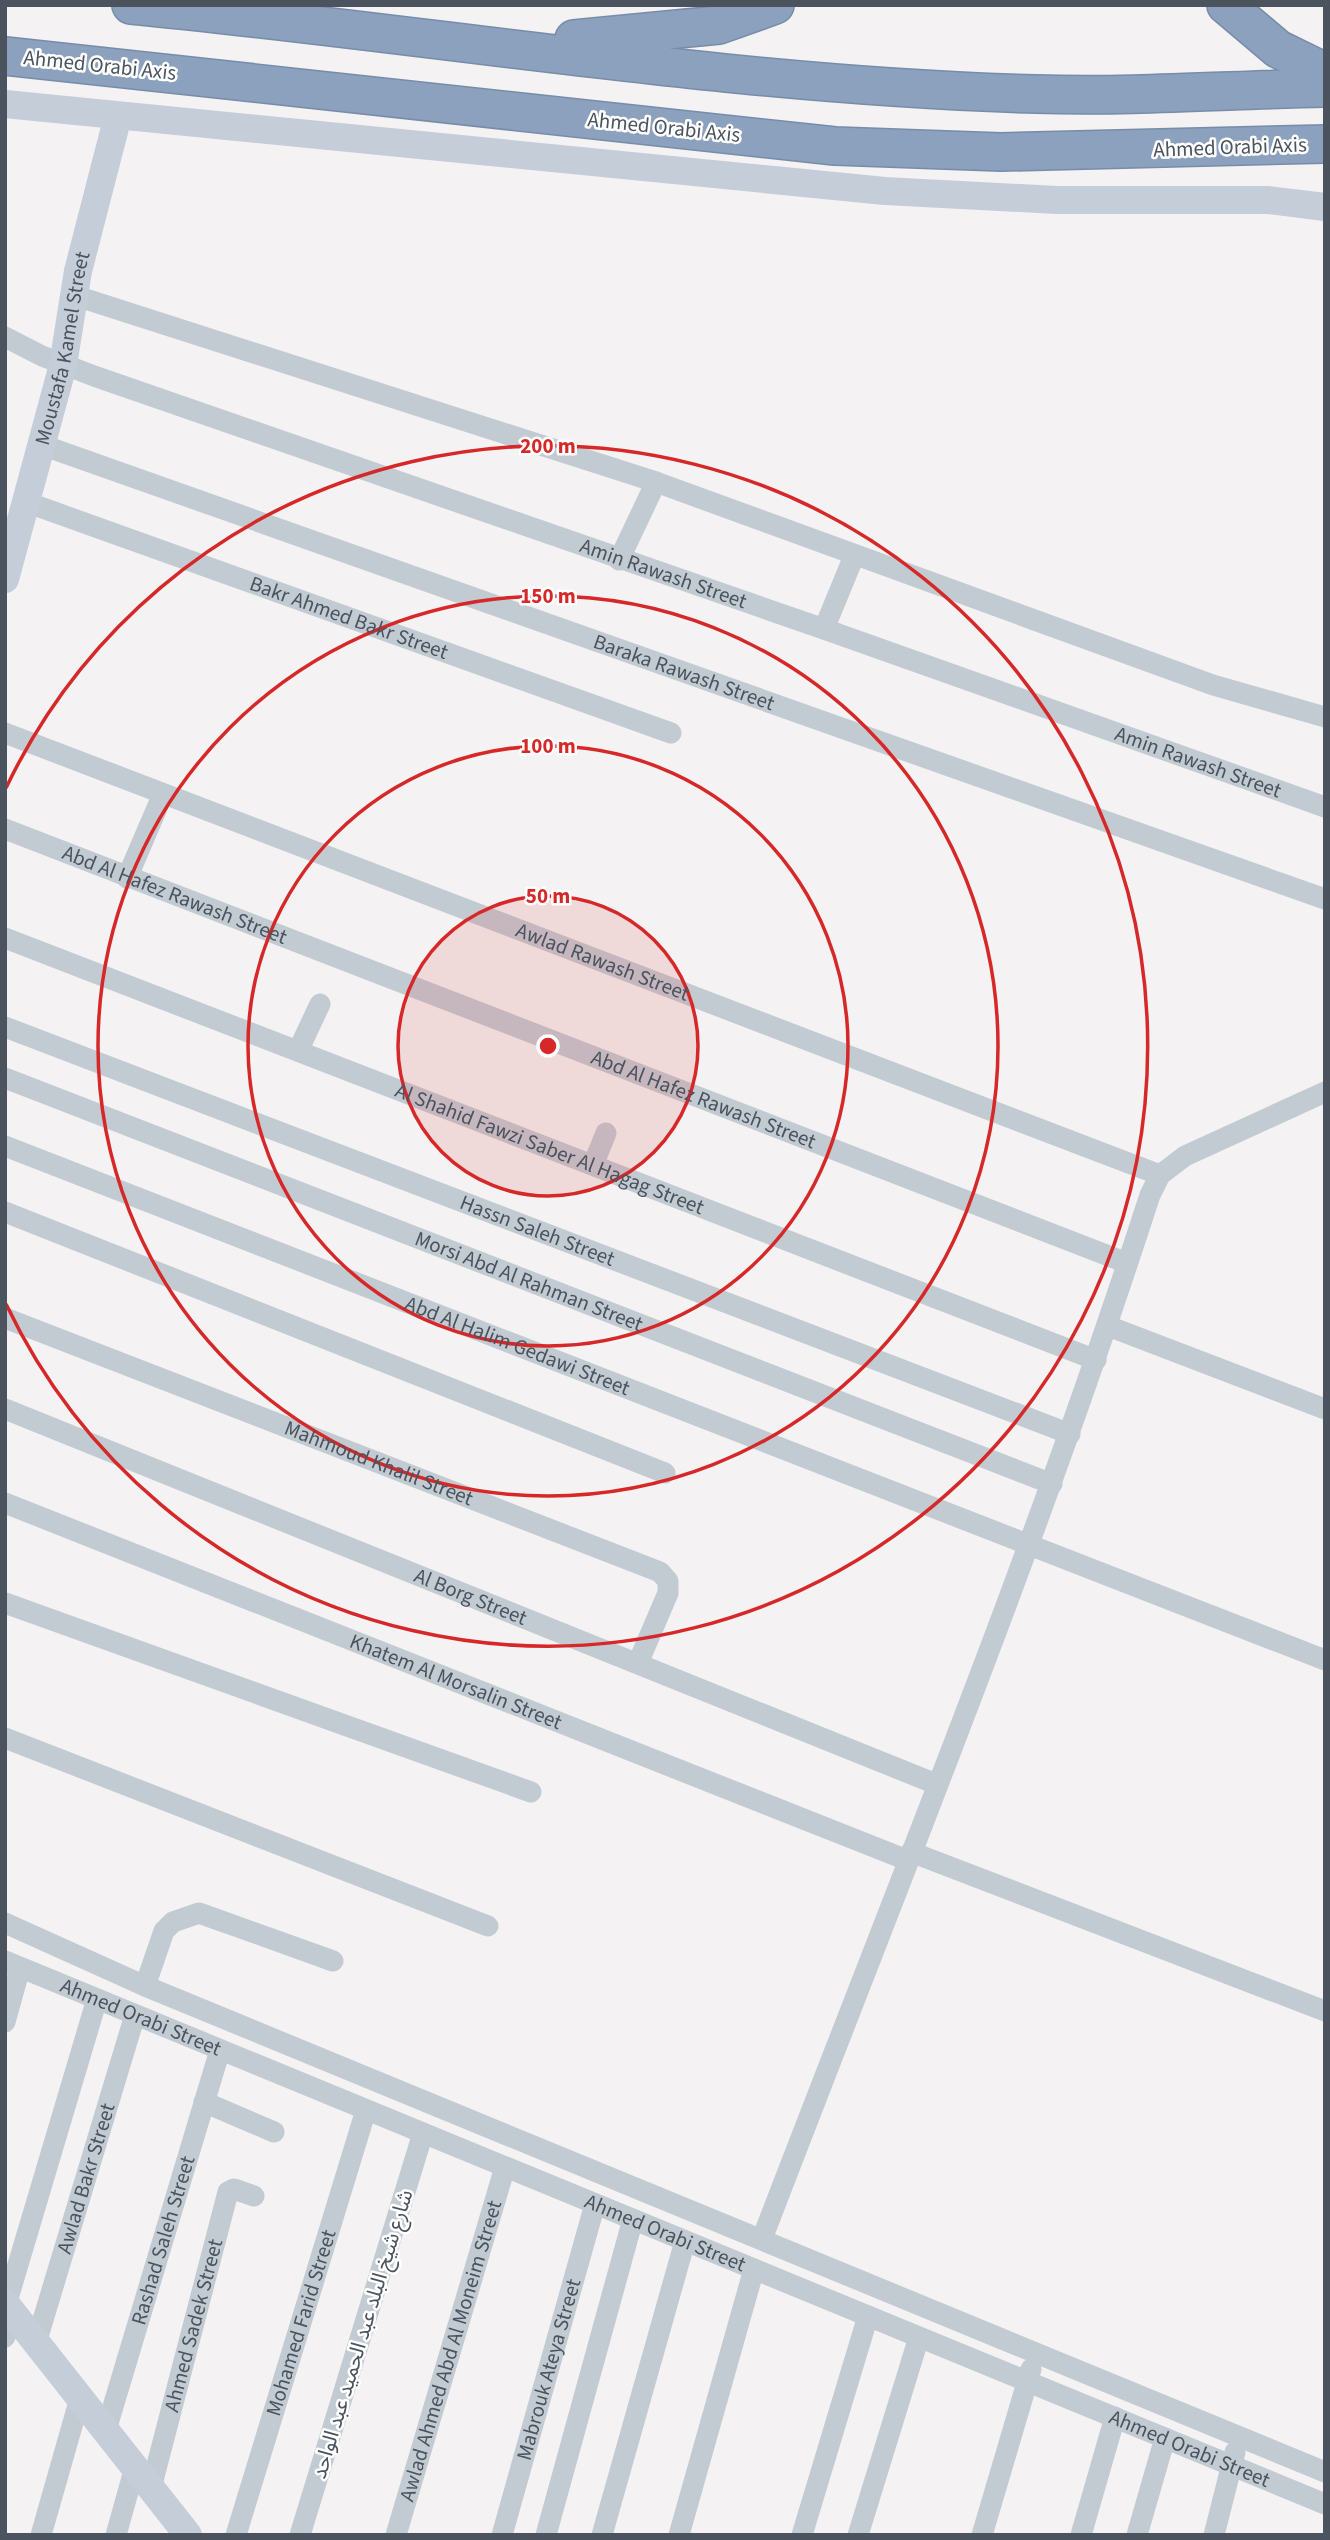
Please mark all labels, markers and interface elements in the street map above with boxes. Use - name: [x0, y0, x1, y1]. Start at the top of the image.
- street label: Ahmed Orabi Axis: [22, 42, 178, 88]
- street label: Ahmed Orabi Axis: [586, 104, 742, 150]
- street label: Ahmed Orabi Axis: [1153, 129, 1307, 165]
- street label: Moustafa Kamel Street: [27, 248, 97, 448]
- text: 200 m: [520, 431, 576, 461]
- street label: Amin Rawash Street: [576, 531, 751, 616]
- street label: Bakr Ahmed Bakr Street: [246, 568, 452, 667]
- text: 150 m: [520, 581, 576, 611]
- street label: Baraka Rawash Street: [589, 626, 779, 718]
- street label: Amin Rawash Street: [1111, 719, 1286, 805]
- text: 100 m: [520, 731, 576, 761]
- street label: Abd Al Hafez Rawash Street: [58, 838, 291, 952]
- text: 50 m: [526, 881, 570, 911]
- street label: Awlad Rawash Street: [512, 915, 694, 1009]
- centre of rings: [536, 1034, 560, 1058]
- street label: Abd Al Hafez Rawash Street: [587, 1042, 820, 1156]
- street label: Al Shahid Fawzi Saber Al Hagag Street: [391, 1075, 708, 1222]
- street label: Hassn Saleh Street: [456, 1187, 619, 1274]
- street label: Morsi Abd Al Rahman Street: [411, 1223, 647, 1339]
- street label: Abd Al Halim Gedawi Street: [401, 1288, 634, 1403]
- street label: Mahmoud Khalil Street: [280, 1413, 478, 1513]
- street label: Al Borg Street: [410, 1560, 532, 1633]
- street label: Khatem Al Morsalin Street: [345, 1626, 567, 1737]
- street label: Ahmed Orabi Street: [56, 1970, 226, 2063]
- street label: Awlad Bakr Street: [49, 2099, 123, 2257]
- street label: Rashad Saleh Street: [123, 2152, 202, 2329]
- street label: شارع شيخ البلد عبد الحميد عبد الواحد: [304, 2186, 420, 2482]
- street label: Ahmed Orabi Street: [580, 2186, 750, 2279]
- street label: Awlad Ahmed Abd Al Moneim Street: [392, 2197, 509, 2505]
- street label: Mohamed Farid Street: [258, 2226, 344, 2420]
- street label: Ahmed Sadek Street: [156, 2236, 230, 2415]
- street label: Mabrouk Ateya Street: [509, 2275, 588, 2464]
- street label: Ahmed Orabi Street: [1105, 2402, 1275, 2495]

